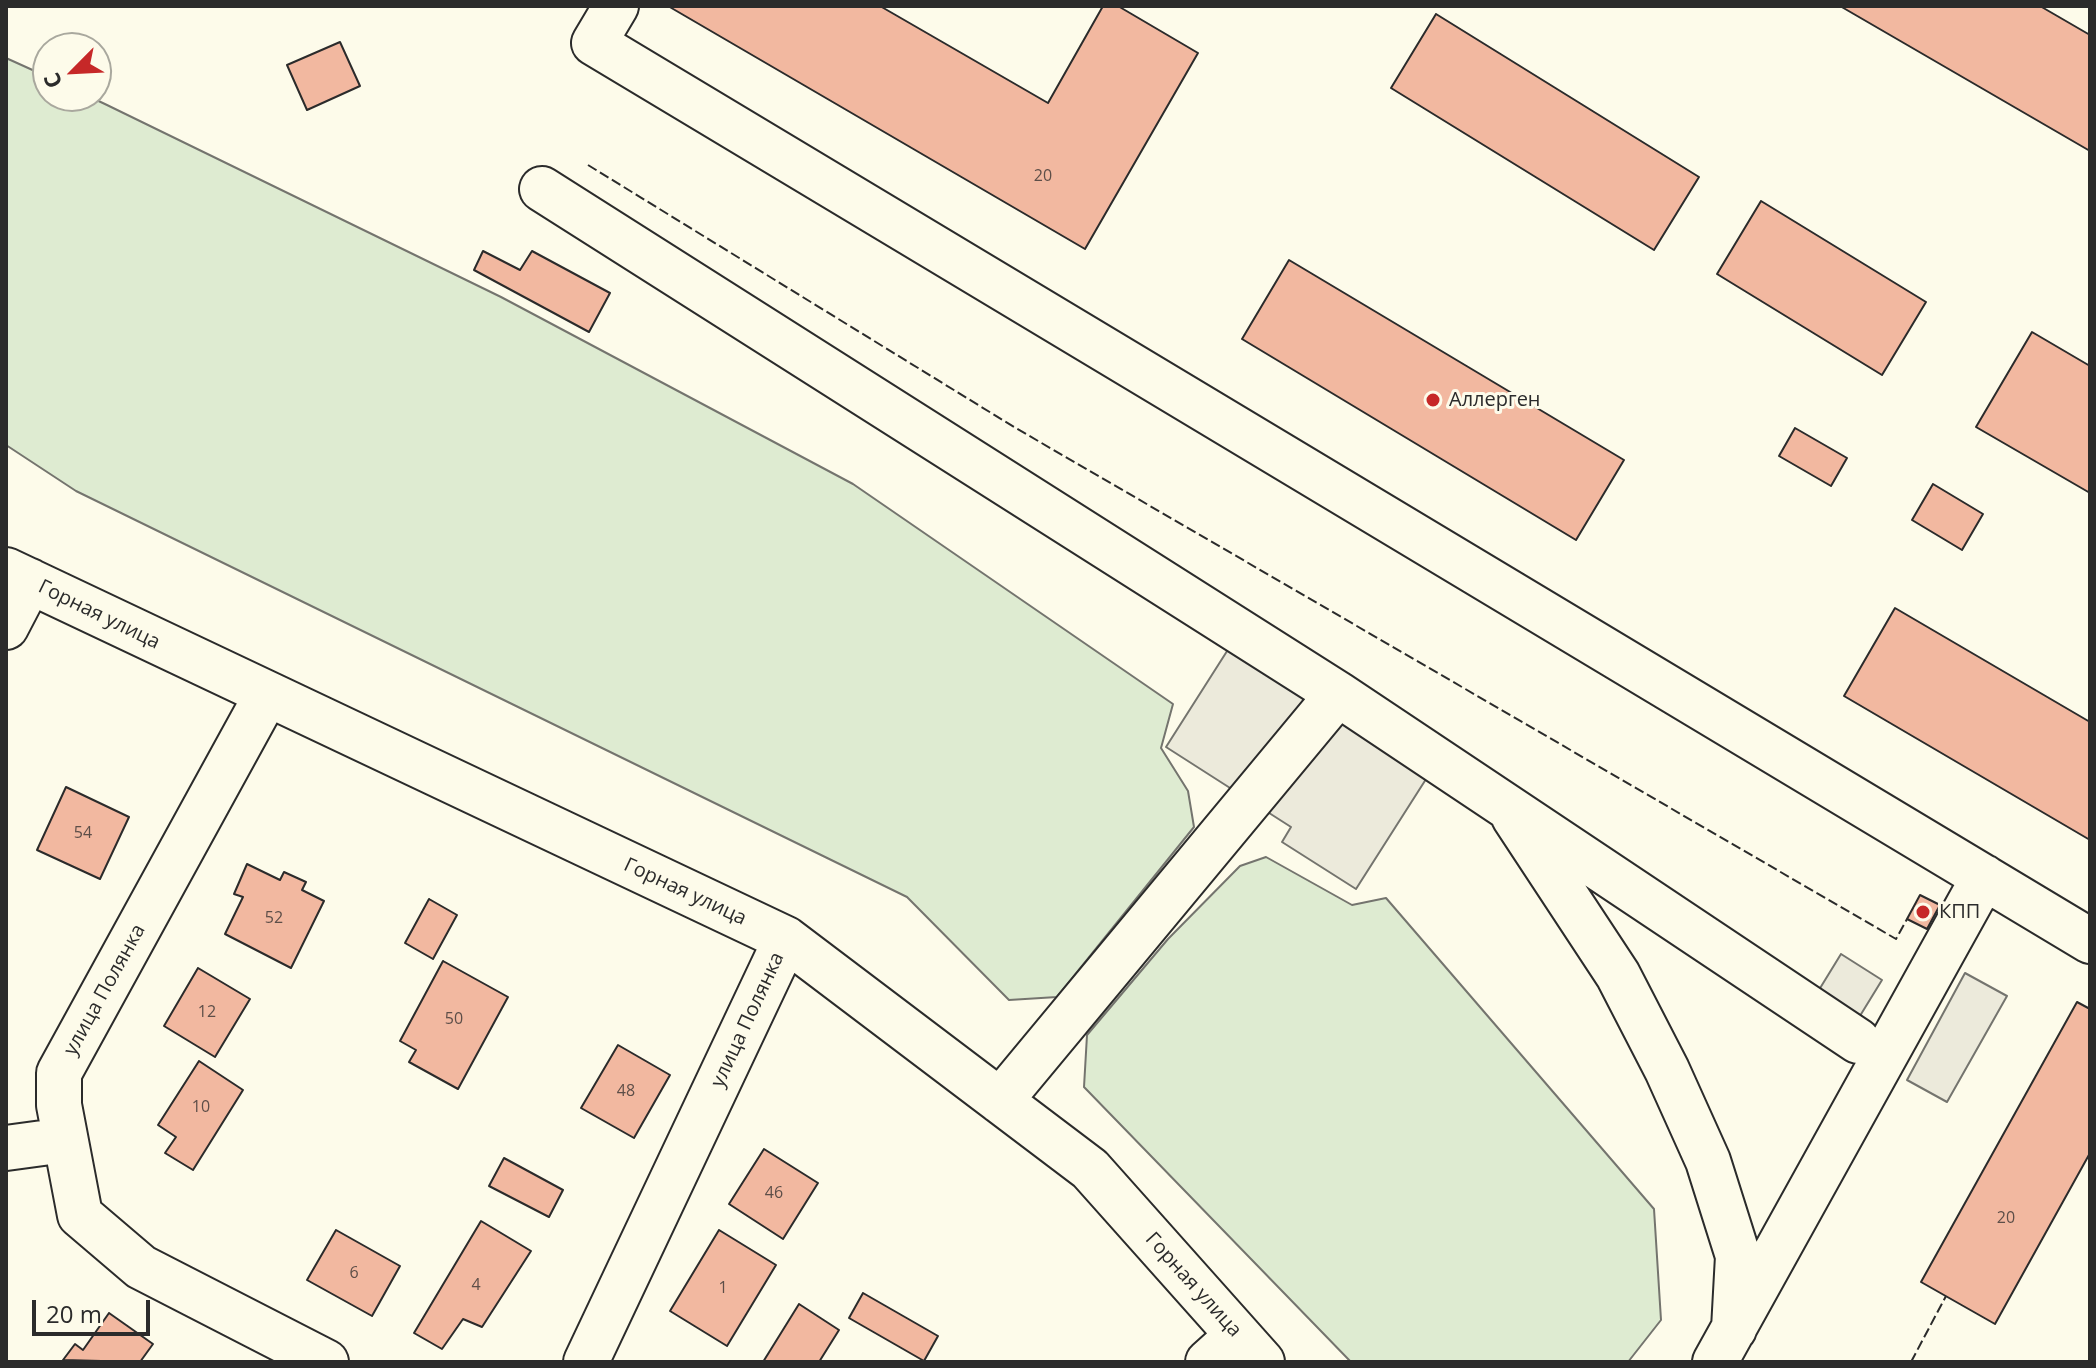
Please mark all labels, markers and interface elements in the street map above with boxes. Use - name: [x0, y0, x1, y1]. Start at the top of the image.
- north arrow: [32, 32, 112, 112]
- text: С: [35, 68, 68, 93]
- house number: 20: [1034, 166, 1052, 186]
- place label: Аллерген: [1449, 388, 1541, 412]
- marker: Аллерген: [1424, 391, 1442, 409]
- street label: Горная улица: [34, 575, 164, 655]
- house number: 54: [74, 823, 92, 843]
- street label: Горная улица: [620, 853, 750, 931]
- place label: КПП: [1939, 900, 1980, 924]
- marker: КПП: [1914, 903, 1932, 921]
- house number: 52: [265, 908, 283, 928]
- street label: улица Полянка: [59, 920, 151, 1060]
- street label: улица Полянка: [706, 949, 790, 1091]
- house number: 12: [198, 1002, 216, 1022]
- house number: 50: [445, 1009, 463, 1029]
- house number: 48: [617, 1081, 635, 1101]
- house number: 10: [192, 1097, 210, 1117]
- house number: 46: [765, 1183, 783, 1203]
- house number: 20: [1997, 1208, 2015, 1228]
- street label: Горная улица: [1140, 1228, 1246, 1342]
- house number: 6: [349, 1263, 359, 1283]
- house number: 4: [471, 1275, 481, 1295]
- house number: 1: [718, 1278, 728, 1298]
- scale bar: [36, 1284, 154, 1334]
- text: 20 m: [46, 1297, 102, 1330]

